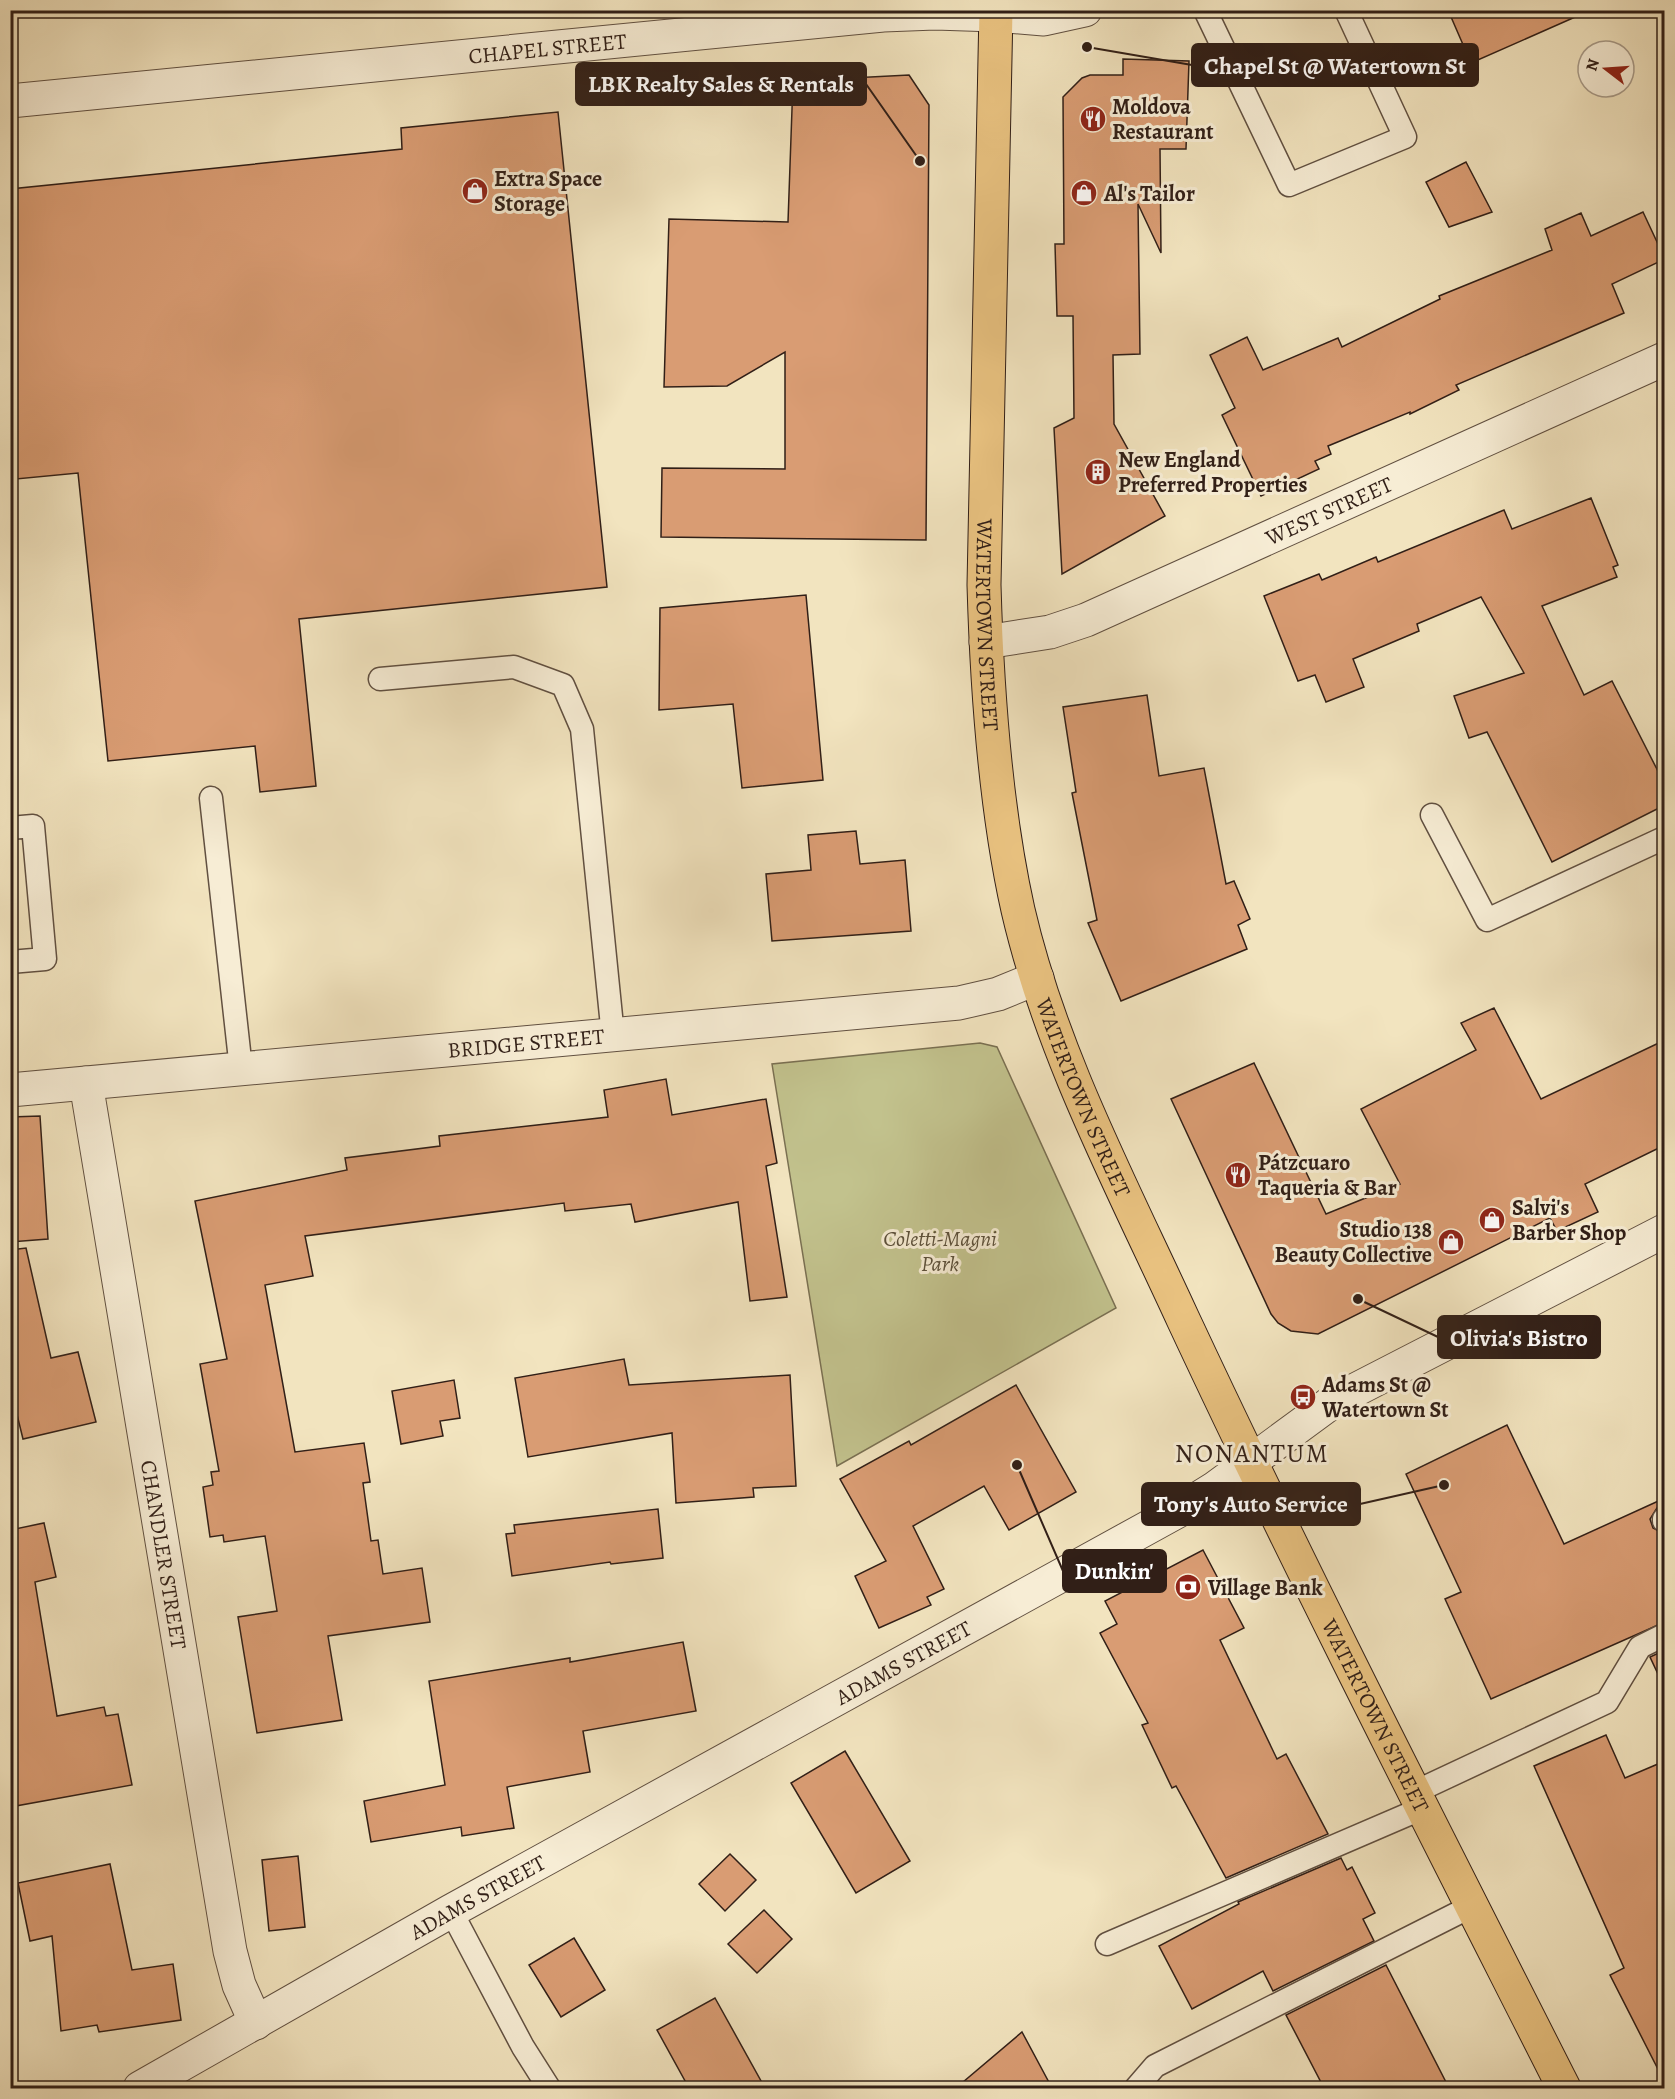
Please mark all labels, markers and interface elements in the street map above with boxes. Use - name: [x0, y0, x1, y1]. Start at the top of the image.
- street label: CHAPEL STREET: [467, 26, 628, 72]
- north arrow: [1576, 39, 1636, 99]
- callout: Chapel St @ Watertown St: [1192, 44, 1478, 86]
- text: Chapel St @ Watertown St: [1204, 50, 1466, 82]
- text: N: [1580, 56, 1605, 74]
- callout: LBK Realty Sales & Rentals: [576, 63, 866, 105]
- text: LBK Realty Sales & Rentals: [588, 68, 854, 100]
- place label: Moldova Restaurant: [1112, 92, 1214, 147]
- restaurant icon: Moldova Restaurant: [1078, 104, 1108, 134]
- place label: Extra Space Storage: [494, 164, 602, 219]
- shop icon: Extra Space Storage: [460, 176, 490, 206]
- shop icon: Al's Tailor: [1069, 178, 1099, 208]
- place label: Al's Tailor: [1103, 179, 1195, 209]
- place label: New England Preferred Properties: [1118, 445, 1307, 500]
- building icon: New England Preferred Properties: [1083, 457, 1113, 487]
- street label: WEST STREET: [1260, 470, 1398, 554]
- street label: WATERTOWN STREET: [968, 517, 1006, 732]
- street label: WATERTOWN STREET: [1028, 993, 1138, 1202]
- street label: BRIDGE STREET: [446, 1022, 606, 1066]
- place label: Pátzcuaro Taqueria & Bar: [1258, 1148, 1397, 1203]
- restaurant icon: Pátzcuaro Taqueria & Bar: [1223, 1160, 1253, 1190]
- place label: Salvi's Barber Shop: [1512, 1193, 1627, 1248]
- shop icon: Salvi's Barber Shop: [1477, 1205, 1507, 1235]
- place label: Studio 138 Beauty Collective: [1275, 1215, 1432, 1270]
- park label: Coletti-Magni Park: [883, 1224, 997, 1279]
- shop icon: Studio 138 Beauty Collective: [1436, 1227, 1466, 1257]
- callout: Olivia's Bistro: [1438, 1316, 1600, 1358]
- text: Olivia's Bistro: [1450, 1322, 1588, 1354]
- place label: Adams St @ Watertown St: [1321, 1370, 1449, 1425]
- bus stop icon: Adams St @ Watertown St: [1288, 1382, 1318, 1412]
- district label: NONANTUM: [1175, 1436, 1329, 1471]
- street label: CHANDLER STREET: [133, 1458, 194, 1651]
- callout: Tony's Auto Service: [1142, 1483, 1360, 1525]
- text: Tony's Auto Service: [1154, 1488, 1348, 1520]
- callout: Dunkin': [1063, 1550, 1166, 1592]
- text: Dunkin': [1075, 1555, 1154, 1587]
- bank icon: Village Bank: [1173, 1572, 1203, 1602]
- place label: Village Bank: [1207, 1573, 1323, 1603]
- street label: WATERTOWN STREET: [1314, 1613, 1436, 1818]
- street label: ADAMS STREET: [830, 1614, 977, 1713]
- street label: ADAMS STREET: [404, 1848, 551, 1948]

